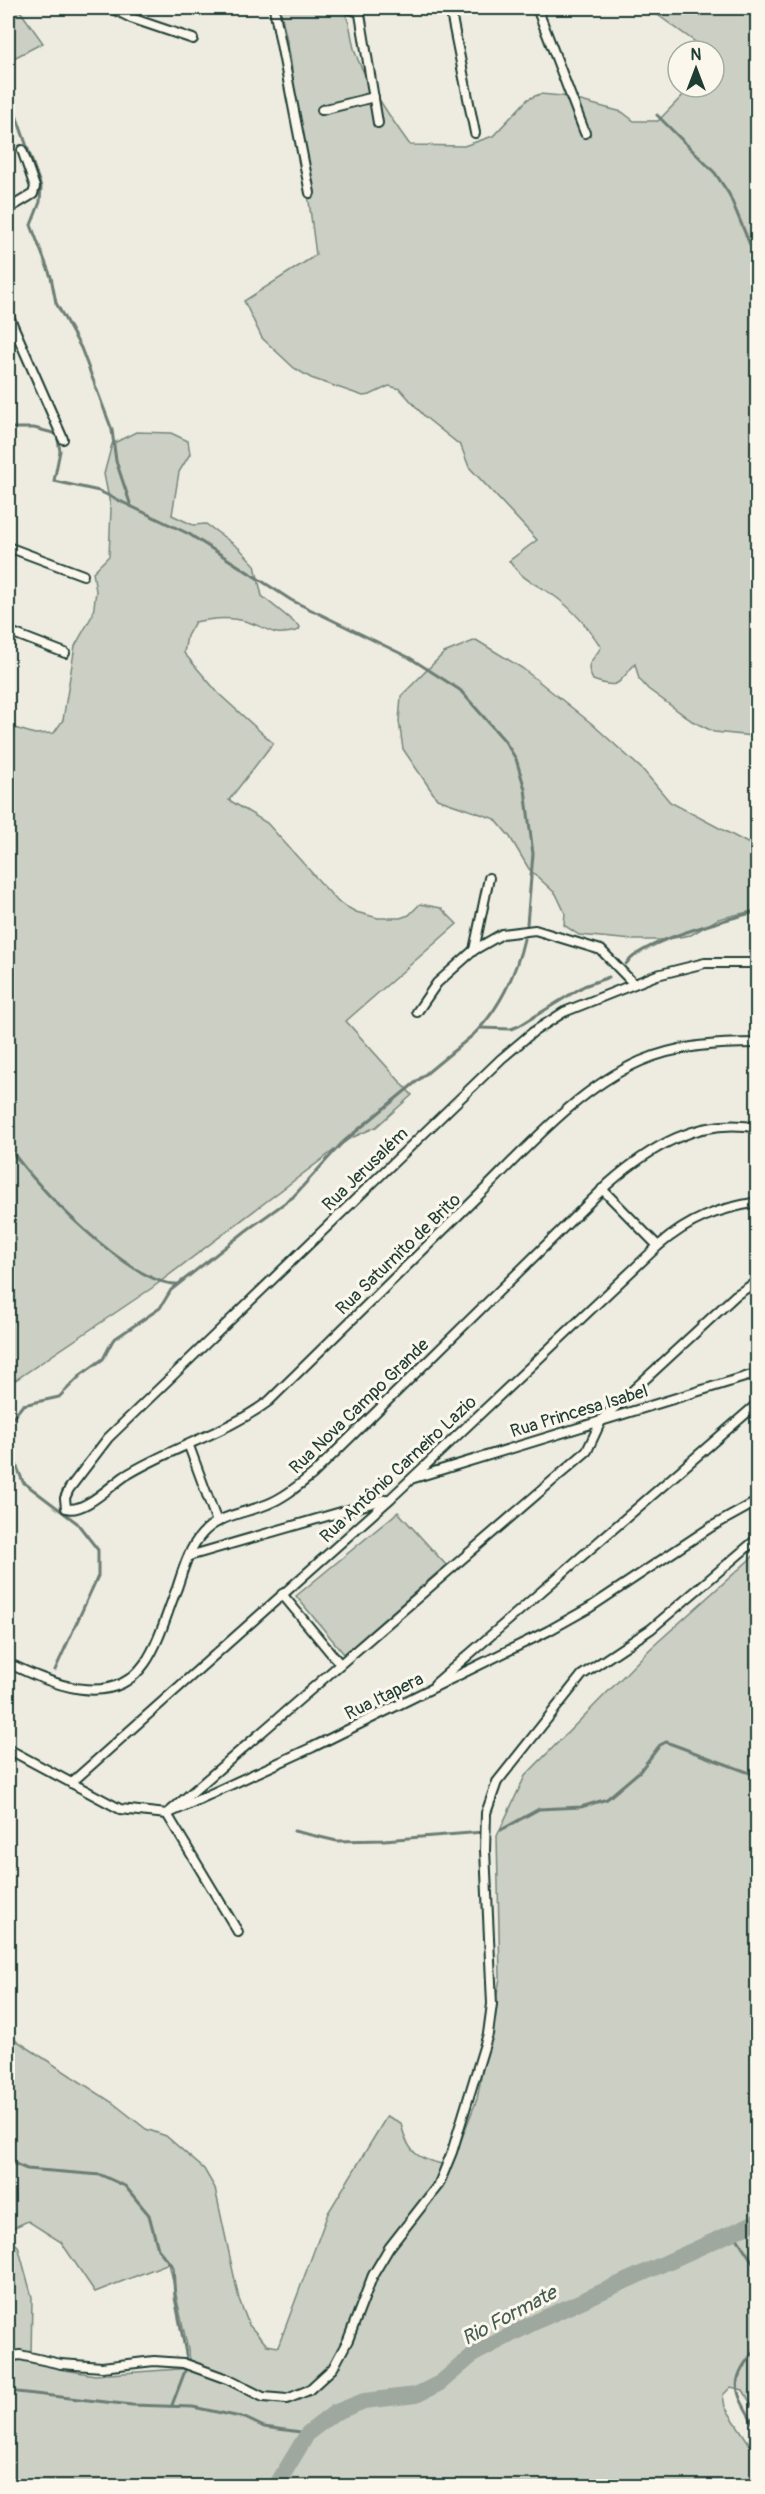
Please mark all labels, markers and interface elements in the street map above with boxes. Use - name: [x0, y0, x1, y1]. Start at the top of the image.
- north arrow: [666, 39, 726, 99]
- text: N: [691, 45, 702, 65]
- street label: Rua Jerusalém: [317, 1123, 413, 1216]
- street label: Rua Saturnito de Brito: [331, 1188, 466, 1320]
- street label: Rua Nova Campo Grande: [285, 1333, 434, 1479]
- street label: Rua Princesa Isabel: [508, 1380, 651, 1443]
- street label: Rua Antônio Carneiro Lazio: [315, 1390, 482, 1548]
- street label: Rua Itapera: [341, 1668, 427, 1725]
- water label: Rio Formate: [458, 2279, 563, 2351]

